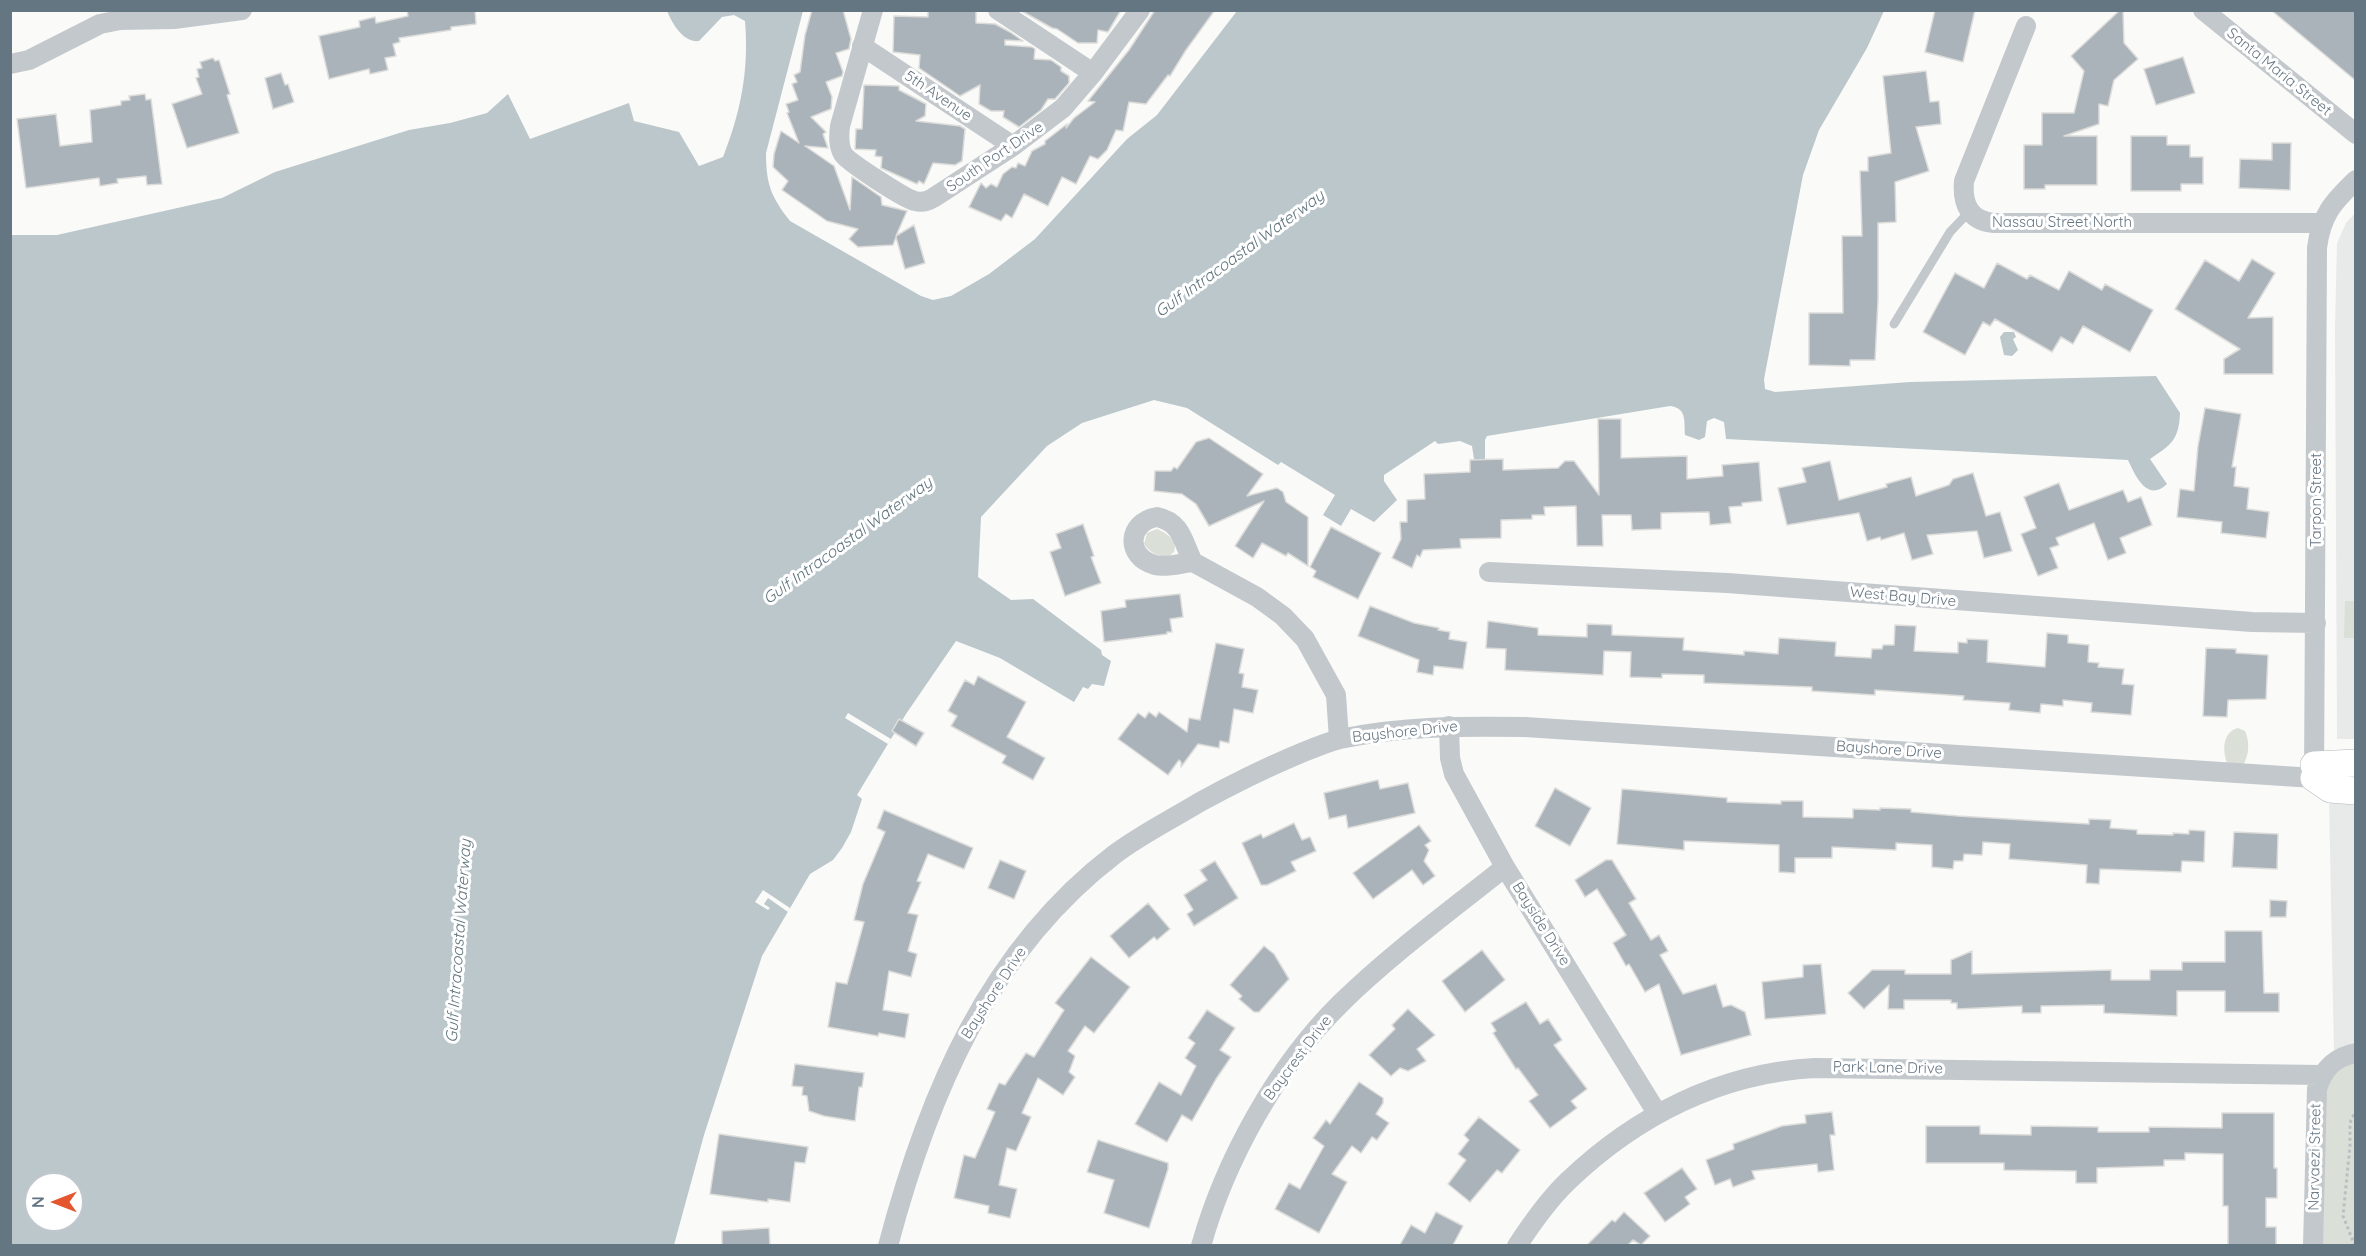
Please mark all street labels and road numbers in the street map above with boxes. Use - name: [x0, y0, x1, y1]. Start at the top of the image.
- street label: Santa Maria Street: [2223, 24, 2335, 120]
- street label: 5th Avenue: [901, 67, 975, 125]
- street label: South Port Drive: [943, 118, 1047, 196]
- street label: Nassau Street North: [1992, 213, 2132, 231]
- street label: Tarpon Street: [2307, 453, 2325, 547]
- street label: West Bay Drive: [1849, 583, 1957, 611]
- street label: Bayshore Drive: [1351, 718, 1459, 746]
- street label: Bayshore Drive: [1836, 737, 1942, 763]
- street label: Bayside Drive: [1508, 879, 1574, 969]
- street label: Bayshore Drive: [958, 944, 1030, 1042]
- street label: Baycrest Drive: [1260, 1012, 1336, 1104]
- street label: Park Lane Drive: [1833, 1058, 1943, 1078]
- street label: Narvaezi Street: [2305, 1103, 2325, 1211]

